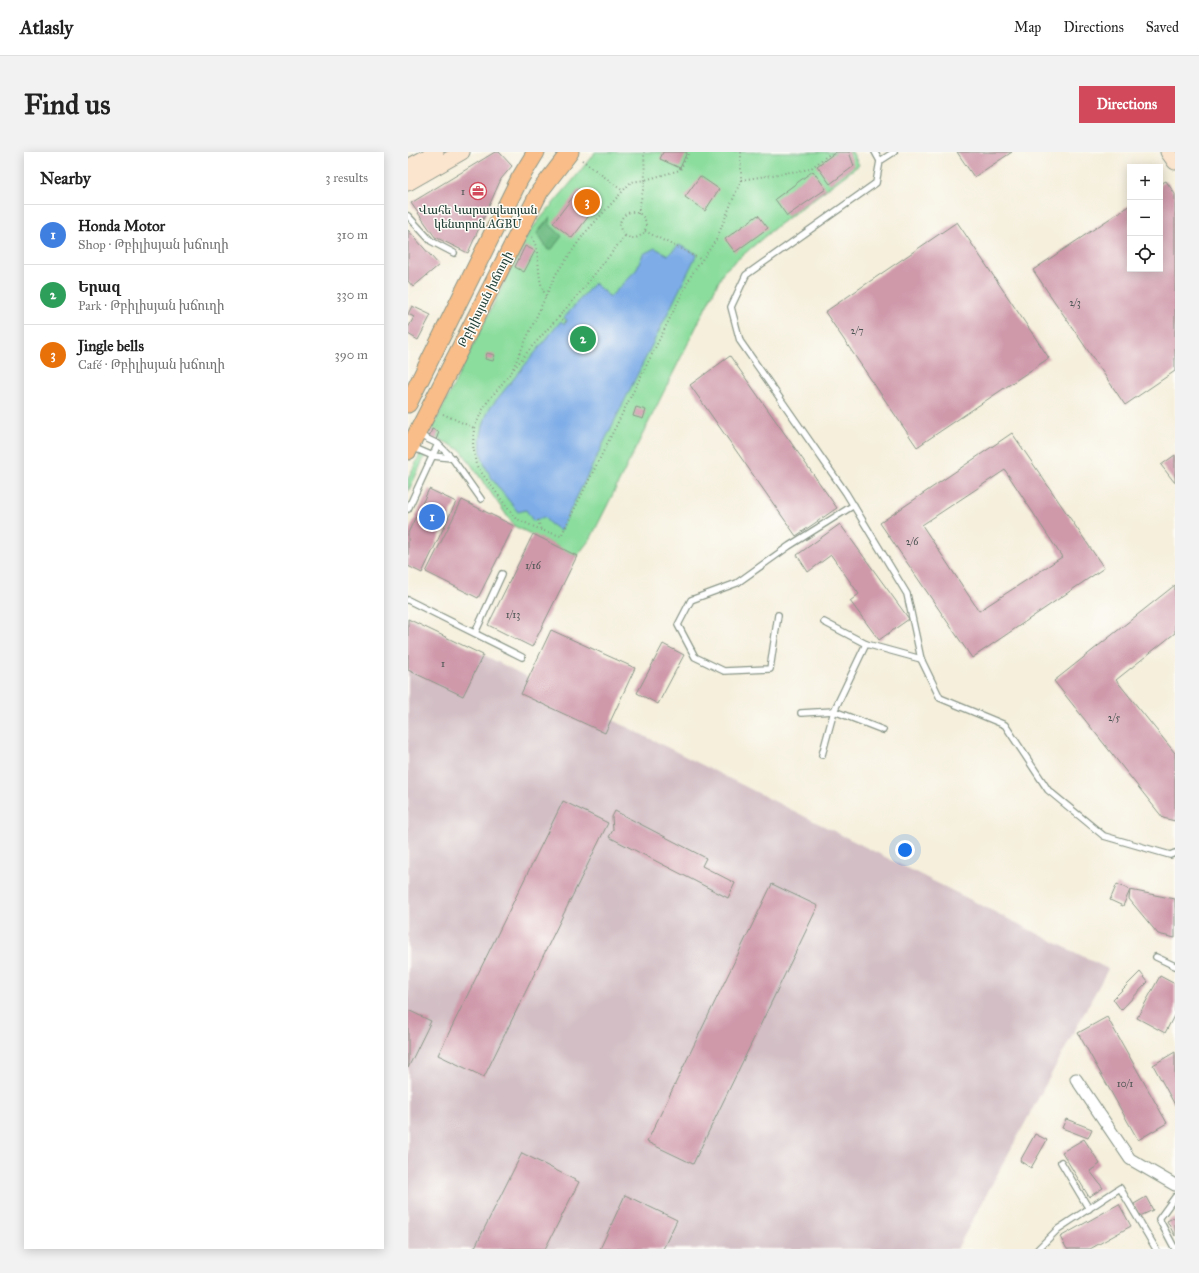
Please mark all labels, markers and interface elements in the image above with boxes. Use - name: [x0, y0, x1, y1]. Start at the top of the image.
- text: Atlasly: [20, 16, 73, 39]
- text: Map: [1014, 19, 1041, 36]
- text: Directions: [1063, 19, 1124, 36]
- text: Saved: [1146, 19, 1179, 36]
- button: Directions: [1079, 86, 1175, 123]
- text: Find us: [24, 87, 110, 122]
- map controls: [1127, 164, 1163, 272]
- button: +: [1127, 164, 1163, 200]
- text: Nearby: [40, 168, 91, 189]
- text: 3 results: [325, 170, 368, 186]
- office icon: Վահե Կարապետյան կենտրոն AGBU: [468, 181, 488, 201]
- house number: 1: [461, 186, 465, 198]
- pin: 3: [574, 187, 600, 217]
- button: −: [1127, 200, 1163, 236]
- place label: Վահե Կարապետյան կենտրոն AGBU: [419, 203, 538, 231]
- text: Honda Motor: [78, 217, 165, 235]
- text: 1: [50, 227, 56, 243]
- text: 310 m: [336, 227, 368, 243]
- button: locate: [1127, 236, 1163, 272]
- text: Shop · Թբիլիսյան խճուղի: [78, 237, 229, 253]
- street label: Թբիլիսյան խճուղի: [455, 249, 515, 349]
- text: Երազ: [78, 278, 121, 296]
- text: 2: [50, 287, 56, 303]
- text: 330 m: [336, 287, 368, 303]
- house number: 2/3: [1069, 297, 1081, 309]
- text: Park · Թբիլիսյան խճուղի: [78, 298, 224, 314]
- pin: 2: [570, 324, 596, 354]
- house number: 2/7: [851, 325, 863, 337]
- text: Jingle bells: [78, 337, 144, 355]
- text: 3: [50, 347, 56, 363]
- text: 390 m: [335, 347, 368, 363]
- text: Café · Թբիլիսյան խճուղի: [78, 357, 225, 373]
- pin: 1: [419, 502, 445, 532]
- house number: 2/6: [906, 536, 919, 548]
- house number: 1/16: [525, 560, 542, 572]
- house number: 1/13: [506, 609, 520, 621]
- house number: 1: [441, 658, 445, 670]
- house number: 2/5: [1108, 712, 1120, 724]
- your location: [895, 840, 915, 860]
- house number: 10/1: [1117, 1078, 1133, 1090]

